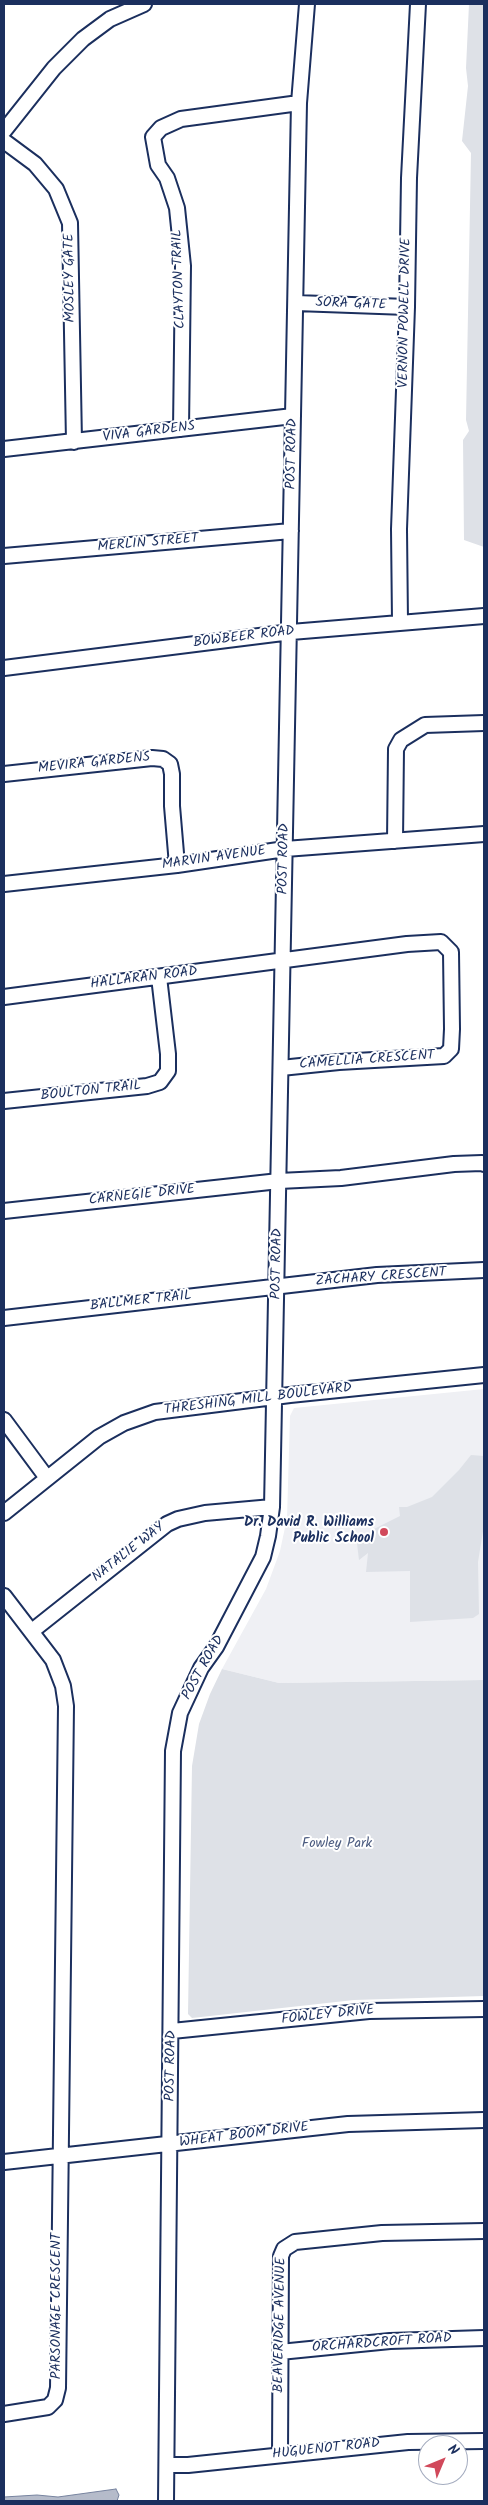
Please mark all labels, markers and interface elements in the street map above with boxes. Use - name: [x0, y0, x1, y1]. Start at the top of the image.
- street label: CLAYTON TRAIL: [170, 229, 190, 329]
- street label: MOSLEY GATE: [62, 233, 80, 323]
- street label: VERNON POWELL DRIVE: [396, 238, 416, 388]
- street label: SORA GATE: [315, 295, 387, 315]
- street label: POST ROAD: [284, 418, 302, 490]
- street label: VIVA GARDENS: [102, 419, 196, 447]
- street label: MERLIN STREET: [97, 531, 199, 557]
- street label: BOWBEER ROAD: [192, 623, 296, 653]
- street label: MEVIRA GARDENS: [37, 750, 151, 778]
- street label: POST ROAD: [276, 823, 294, 895]
- street label: MARVIN AVENUE: [161, 843, 267, 875]
- street label: HALLARAN ROAD: [89, 964, 199, 994]
- street label: CAMELLIA CRESCENT: [299, 1048, 435, 1074]
- street label: BOULTON TRAIL: [40, 1078, 142, 1106]
- street label: CARNEGIE DRIVE: [88, 1182, 196, 1210]
- street label: POST ROAD: [269, 1228, 287, 1300]
- street label: ZACHARY CRESCENT: [315, 1265, 447, 1291]
- street label: BALLMER TRAIL: [89, 1288, 193, 1316]
- street label: THRESHING MILL BOULEVARD: [163, 1380, 353, 1420]
- place label: Dr. David R. Williams Public School: [244, 1516, 374, 1548]
- street label: NATALIE WAY: [89, 1520, 169, 1586]
- marker: Dr. David R. Williams Public School: [378, 1526, 390, 1538]
- street label: POST ROAD: [179, 1633, 229, 1703]
- park label: Fowley Park: [302, 1837, 372, 1853]
- street label: FOWLEY DRIVE: [281, 2003, 375, 2029]
- street label: POST ROAD: [163, 2030, 181, 2102]
- street label: WHEAT BOOM DRIVE: [178, 2120, 310, 2152]
- street label: PARSONAGE CRESCENT: [50, 2233, 66, 2379]
- street label: BEAVERIDGE AVENUE: [271, 2257, 291, 2393]
- street label: ORCHARDCROFT ROAD: [312, 2331, 452, 2357]
- north arrow: [418, 2435, 468, 2485]
- street label: HUGUENOT ROAD: [271, 2436, 381, 2464]
- text: N: [442, 2439, 464, 2461]

